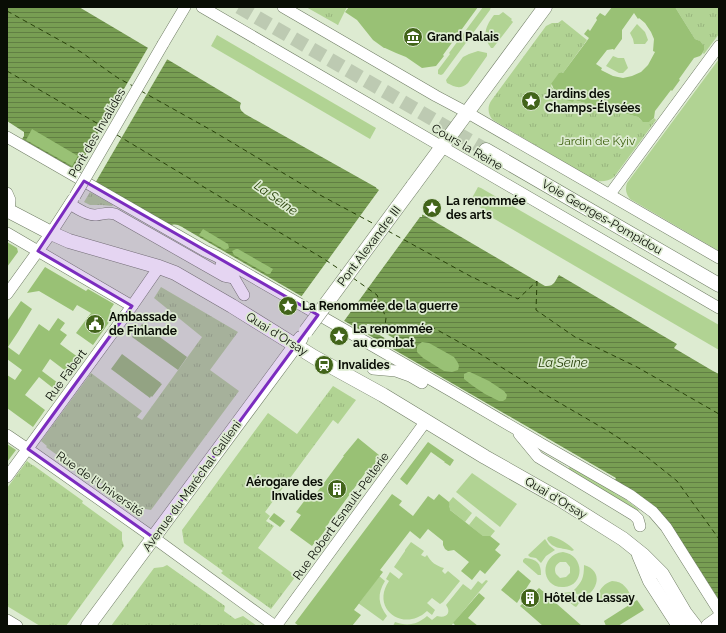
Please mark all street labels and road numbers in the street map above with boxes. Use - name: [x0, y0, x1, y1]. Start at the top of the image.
- street label: Pont des Invalides: [66, 86, 128, 180]
- street label: Cours la Reine: [429, 121, 505, 173]
- street label: Voie Georges-Pompidou: [539, 177, 665, 257]
- street label: Pont Alexandre III: [334, 203, 404, 289]
- street label: Quai d'Orsay: [244, 310, 311, 359]
- street label: Rue Fabert: [43, 346, 89, 404]
- street label: Avenue du Maréchal Gallieni: [140, 418, 244, 554]
- street label: Rue de l'Université: [54, 449, 146, 519]
- street label: Rue Robert Esnault-Pelterie: [290, 450, 392, 582]
- street label: Quai d'Orsay: [522, 474, 590, 522]

